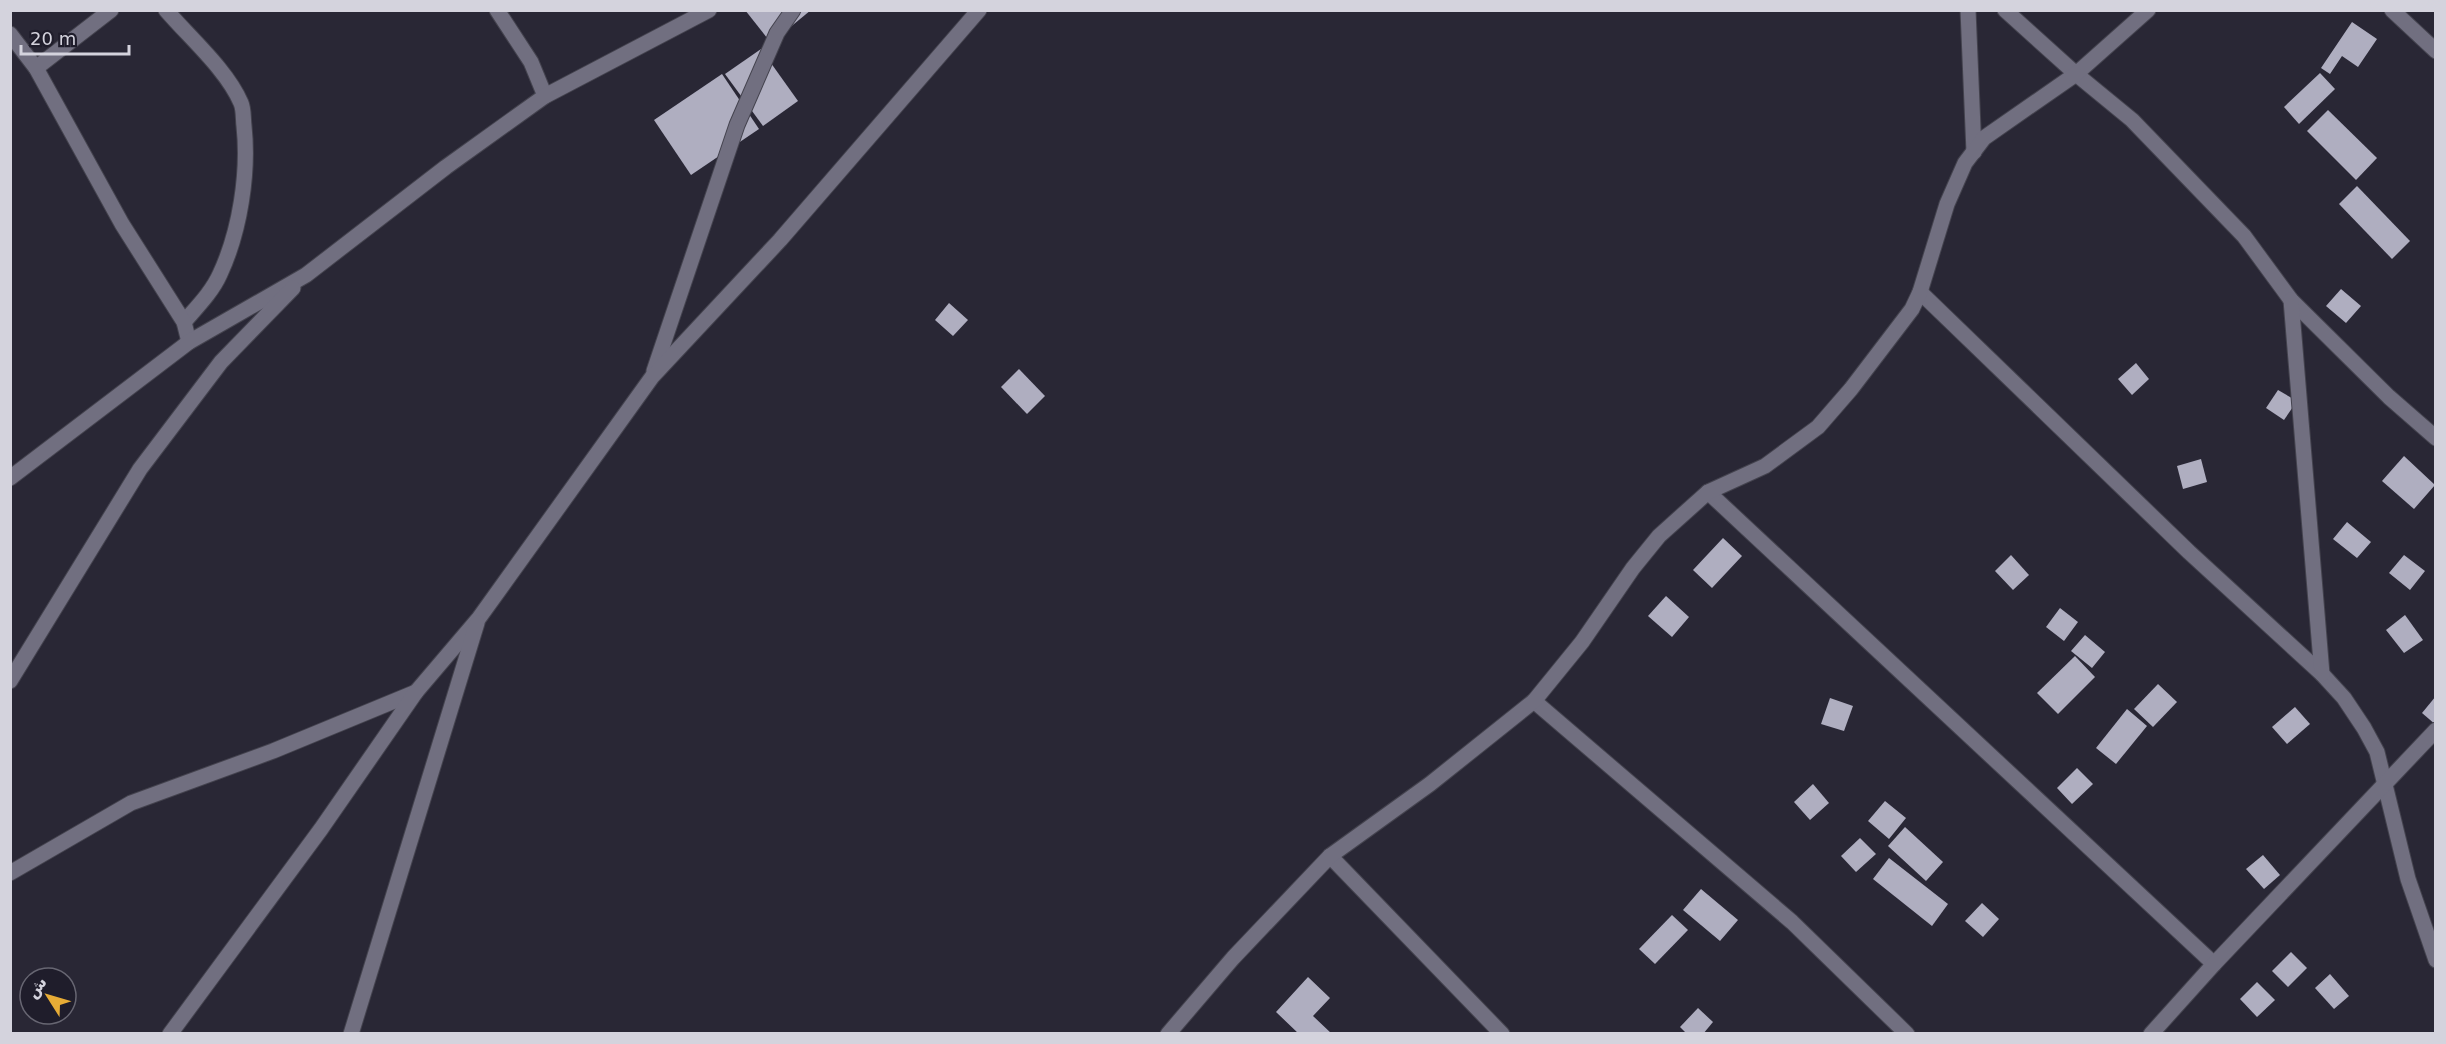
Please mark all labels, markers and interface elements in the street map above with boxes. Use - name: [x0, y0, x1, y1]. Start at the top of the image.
- scale bar: [21, 18, 129, 56]
- text: 20 m: [30, 28, 76, 49]
- north arrow: [18, 966, 78, 1026]
- text: ش: [22, 973, 51, 1002]

